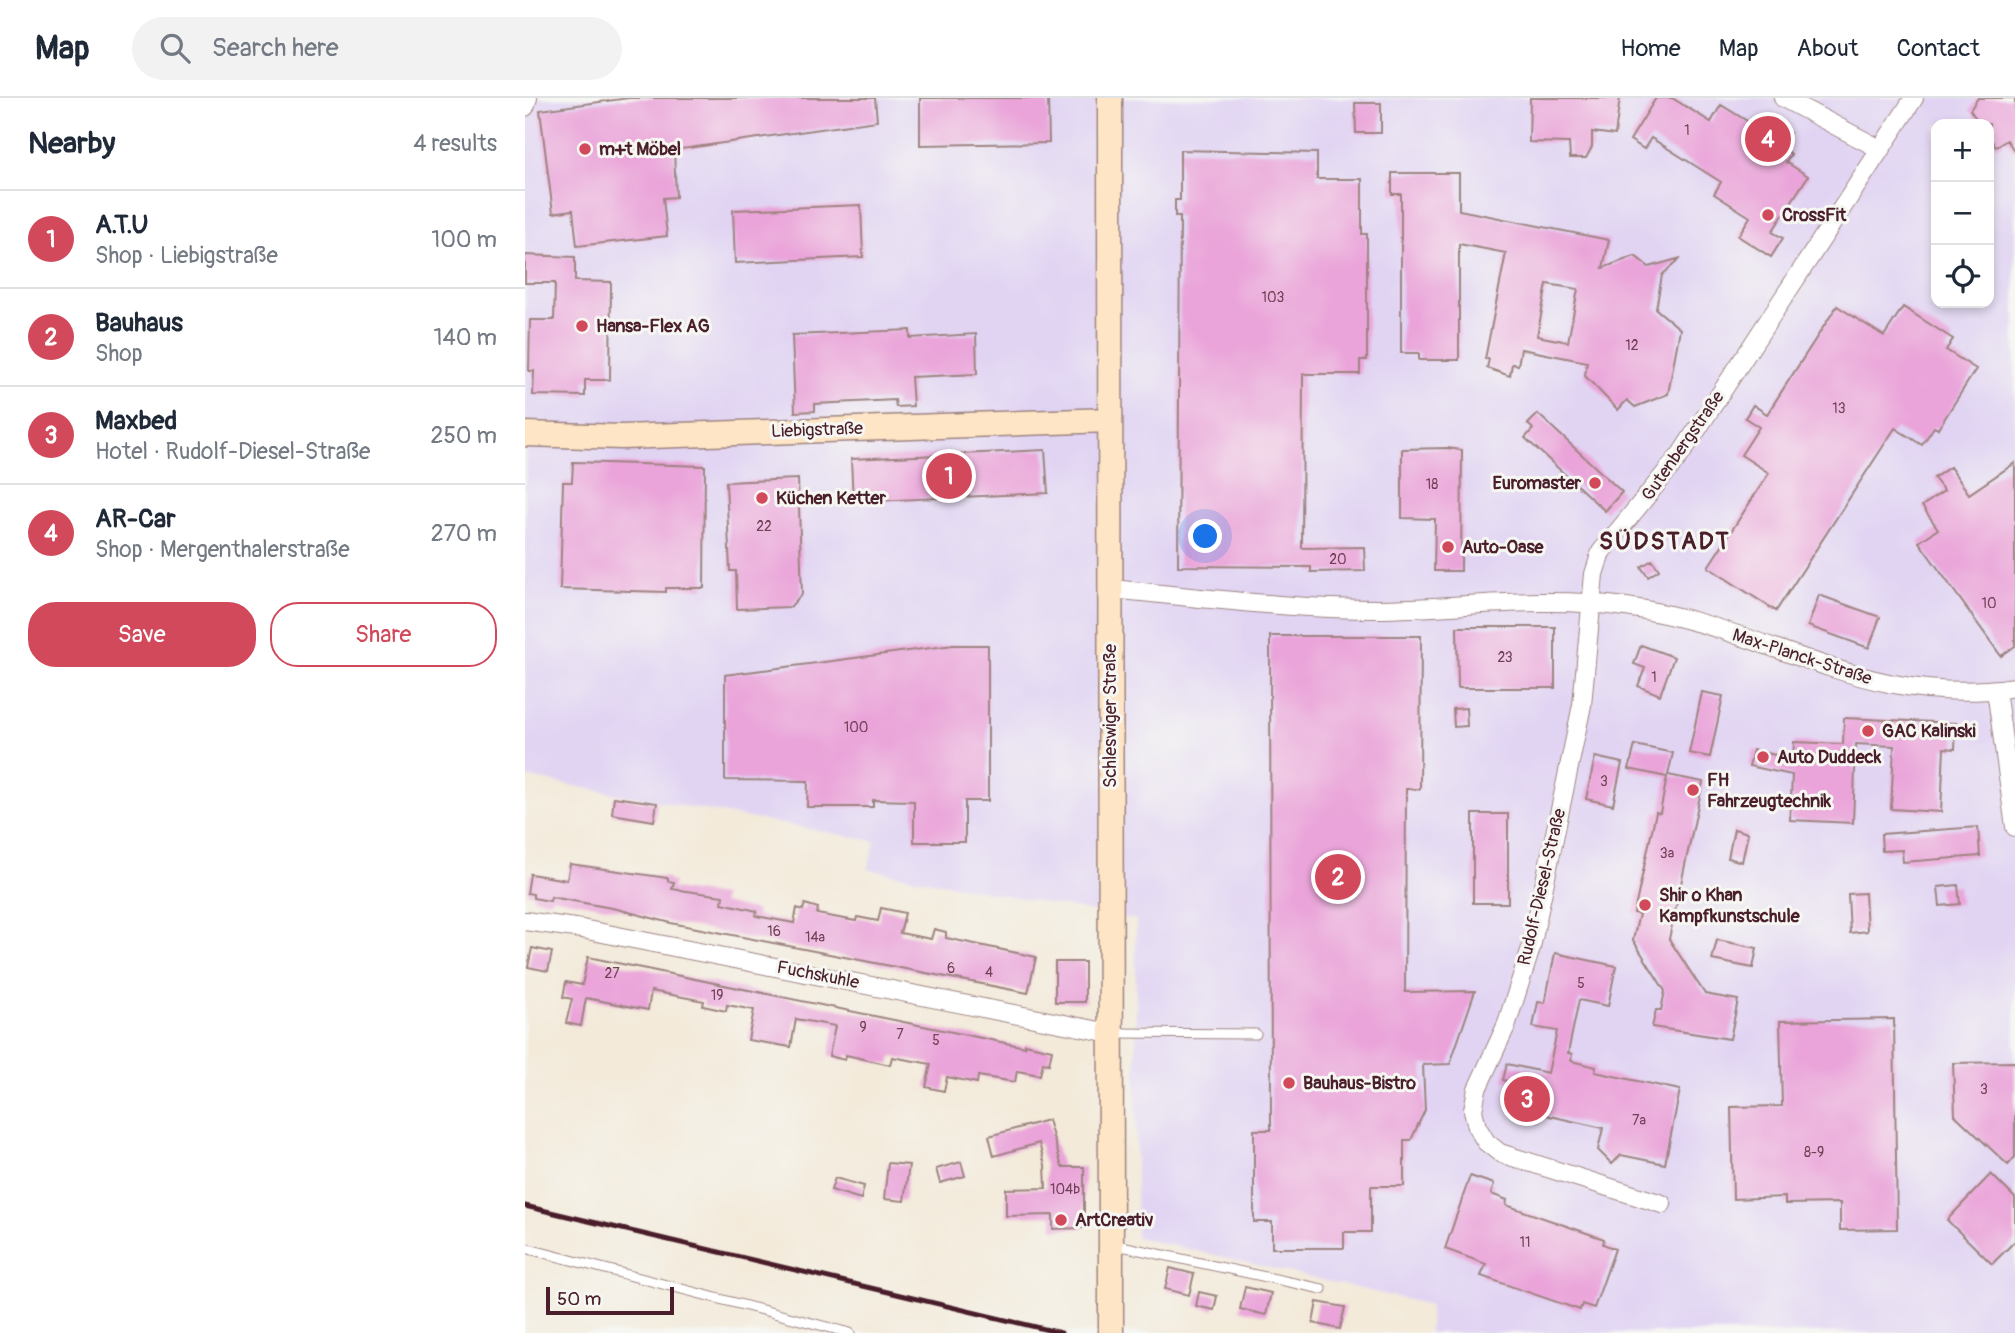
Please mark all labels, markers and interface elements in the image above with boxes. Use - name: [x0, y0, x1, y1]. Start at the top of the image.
- search box: [132, 17, 622, 80]
- text: Map: [35, 28, 90, 69]
- icon: search: [156, 29, 194, 67]
- text: Search here: [212, 32, 339, 64]
- text: Home: [1620, 34, 1681, 63]
- text: Map: [1719, 34, 1759, 63]
- text: About: [1797, 34, 1859, 63]
- text: Contact: [1897, 34, 1980, 63]
- pin: 4: [1745, 113, 1791, 165]
- map controls: [1931, 119, 1994, 308]
- button: +: [1931, 119, 1994, 182]
- house number: 1: [1684, 122, 1690, 139]
- text: Nearby: [28, 125, 115, 162]
- text: 4 results: [413, 129, 497, 158]
- place label: m+t Möbel: [599, 138, 681, 161]
- marker: m+t Möbel: [577, 141, 593, 157]
- button: −: [1931, 182, 1994, 245]
- place label: CrossFit: [1782, 204, 1847, 227]
- marker: CrossFit: [1760, 207, 1776, 223]
- text: A.T.U: [95, 209, 148, 241]
- text: 1: [47, 225, 56, 254]
- text: 100 m: [431, 225, 497, 254]
- text: Shop · Liebigstraße: [95, 241, 278, 270]
- button: locate: [1931, 245, 1994, 308]
- house number: 103: [1262, 289, 1285, 306]
- text: Bauhaus: [95, 307, 183, 339]
- place label: Hansa-Flex AG: [596, 315, 710, 338]
- marker: Hansa-Flex AG: [574, 318, 590, 334]
- text: 2: [45, 323, 57, 352]
- text: 140 m: [434, 323, 497, 352]
- house number: 12: [1625, 337, 1639, 354]
- text: Shop: [95, 339, 143, 368]
- street label: Gutenbergstraße: [1637, 387, 1729, 505]
- house number: 13: [1832, 400, 1846, 417]
- text: Maxbed: [95, 405, 177, 437]
- street label: Liebigstraße: [771, 417, 864, 443]
- text: 3: [45, 421, 57, 450]
- text: 250 m: [431, 421, 497, 450]
- text: Hotel · Rudolf-Diesel-Straße: [95, 437, 370, 466]
- pin: 1: [926, 450, 972, 502]
- place label: Euromaster: [1492, 472, 1582, 495]
- marker: Euromaster: [1587, 475, 1603, 491]
- house number: 18: [1426, 476, 1438, 493]
- place label: Küchen Ketter: [776, 487, 886, 510]
- marker: Küchen Ketter: [754, 490, 770, 506]
- text: AR-Car: [95, 503, 175, 535]
- house number: 22: [756, 518, 772, 535]
- text: 4: [44, 519, 58, 548]
- text: 270 m: [431, 519, 497, 548]
- your location: [1188, 519, 1222, 553]
- district label: SÜDSTADT: [1599, 527, 1731, 556]
- text: Shop · Mergenthalerstraße: [95, 535, 350, 564]
- place label: Auto-Oase: [1462, 536, 1544, 559]
- marker: Auto-Oase: [1440, 539, 1456, 555]
- house number: 20: [1329, 551, 1347, 568]
- house number: 10: [1981, 595, 1997, 612]
- button: Save: [28, 602, 256, 667]
- button: Share: [270, 602, 497, 667]
- street label: Max-Planck-Straße: [1729, 624, 1875, 690]
- street label: Schleswiger Straße: [1099, 644, 1122, 788]
- house number: 23: [1497, 649, 1513, 666]
- house number: 1: [1651, 669, 1657, 686]
- house number: 100: [844, 719, 868, 736]
- place label: GAC Kalinski: [1882, 720, 1976, 743]
- marker: GAC Kalinski: [1860, 723, 1876, 739]
- place label: Auto Duddeck: [1777, 746, 1882, 769]
- marker: Auto Duddeck: [1755, 749, 1771, 765]
- place label: FH Fahrzeugtechnik: [1707, 769, 1831, 813]
- house number: 3: [1600, 773, 1608, 790]
- marker: FH Fahrzeugtechnik: [1685, 782, 1701, 798]
- street label: Rudolf-Diesel-Straße: [1513, 806, 1571, 968]
- house number: 3a: [1660, 845, 1674, 862]
- pin: 2: [1315, 851, 1361, 903]
- place label: Shir o Khan Kampfkunstschule: [1659, 884, 1801, 928]
- marker: Shir o Khan Kampfkunstschule: [1637, 897, 1653, 913]
- house number: 16: [767, 923, 781, 940]
- house number: 14a: [805, 929, 825, 946]
- street label: Fuchskuhle: [775, 956, 861, 994]
- house number: 6: [947, 960, 955, 977]
- house number: 4: [985, 964, 993, 981]
- house number: 27: [604, 965, 620, 982]
- house number: 5: [1577, 975, 1585, 992]
- house number: 19: [711, 987, 723, 1004]
- house number: 9: [859, 1019, 867, 1036]
- house number: 7: [896, 1026, 904, 1043]
- house number: 5: [932, 1032, 940, 1049]
- place label: Bauhaus-Bistro: [1303, 1072, 1416, 1095]
- pin: 3: [1504, 1073, 1550, 1125]
- marker: Bauhaus-Bistro: [1281, 1075, 1297, 1091]
- house number: 3: [1980, 1081, 1988, 1098]
- house number: 7a: [1632, 1112, 1646, 1129]
- house number: 8-9: [1804, 1144, 1824, 1161]
- house number: 104b: [1050, 1181, 1080, 1198]
- place label: ArtCreativ: [1075, 1209, 1153, 1232]
- marker: ArtCreativ: [1053, 1212, 1069, 1228]
- house number: 11: [1520, 1234, 1530, 1251]
- scale bar: [546, 1284, 674, 1316]
- text: 50 m: [557, 1287, 601, 1311]

